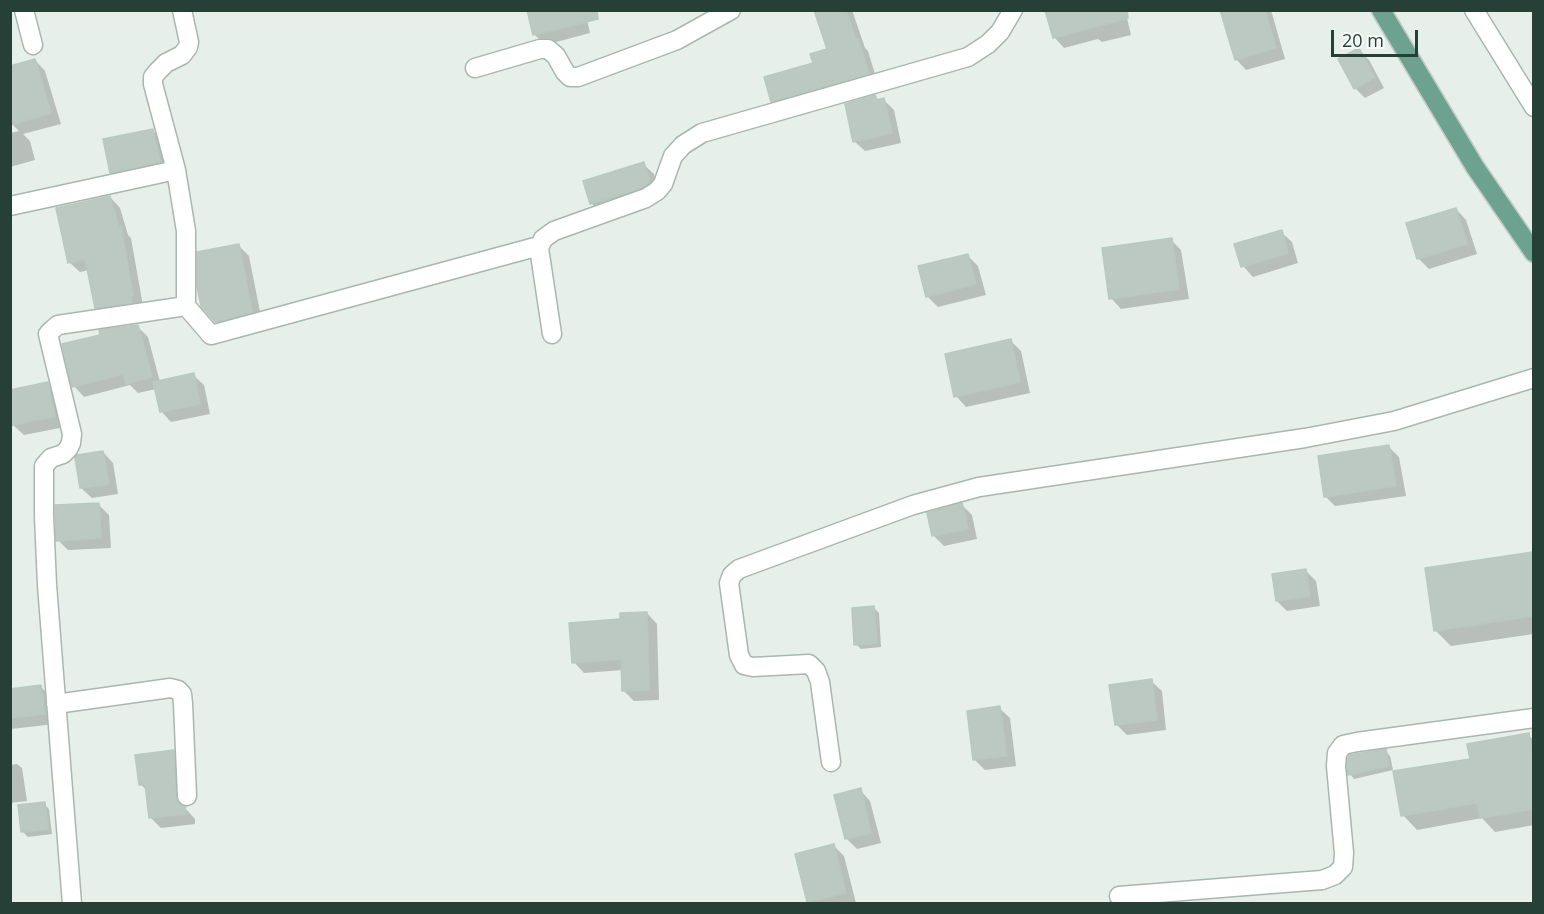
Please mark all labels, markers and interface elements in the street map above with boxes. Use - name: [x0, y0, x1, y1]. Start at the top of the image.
- scale bar: [1334, 18, 1421, 56]
- text: 20 m: [1342, 28, 1384, 52]

